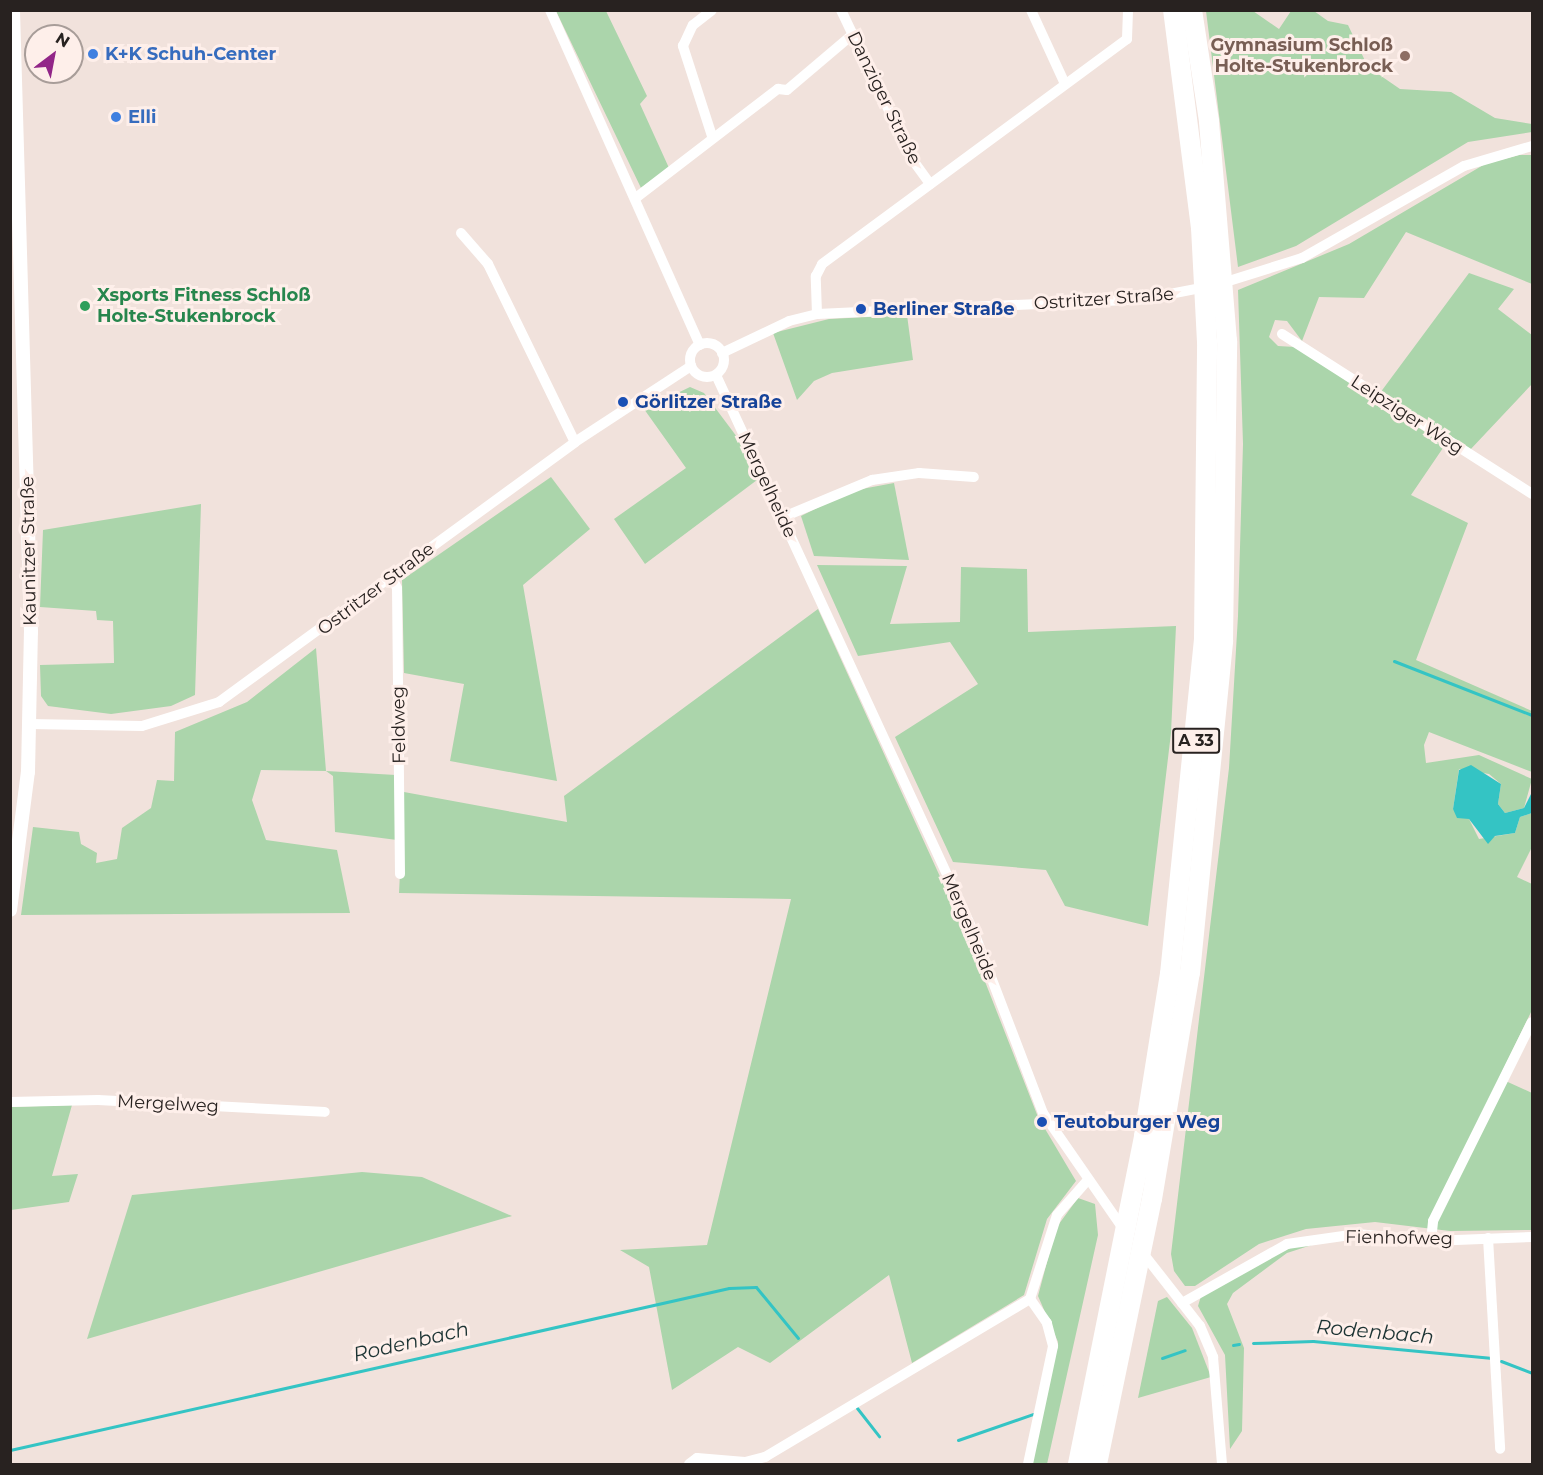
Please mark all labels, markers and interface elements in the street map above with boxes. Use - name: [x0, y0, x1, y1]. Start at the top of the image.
- north arrow: [24, 24, 84, 84]
- street label: Danziger Straße: [842, 28, 926, 168]
- text: N: [52, 29, 73, 51]
- place label: Gymnasium Schloß Holte-Stukenbrock: [1210, 35, 1393, 78]
- place label: K+K Schuh-Center: [105, 43, 276, 65]
- marker: K+K Schuh-Center: [86, 47, 100, 61]
- marker: Gymnasium Schloß Holte-Stukenbrock: [1398, 49, 1412, 63]
- place label: Elli: [128, 106, 156, 128]
- marker: Elli: [109, 110, 123, 124]
- street label: Ostritzer Straße: [1033, 283, 1175, 315]
- place label: Xsports Fitness Schloß Holte-Stukenbrock: [97, 285, 311, 328]
- place label: Berliner Straße: [873, 298, 1015, 320]
- marker: Xsports Fitness Schloß Holte-Stukenbrock: [78, 299, 92, 313]
- marker: Berliner Straße: [854, 302, 868, 316]
- street label: Leipziger Weg: [1347, 371, 1467, 459]
- place label: Görlitzer Straße: [635, 391, 782, 413]
- marker: Görlitzer Straße: [616, 395, 630, 409]
- street label: Mergelheide: [733, 429, 801, 541]
- street label: Kaunitzer Straße: [17, 476, 41, 626]
- street label: Ostritzer Straße: [313, 538, 439, 640]
- street label: Feldweg: [388, 686, 410, 764]
- road number: A 33: [1172, 728, 1220, 754]
- street label: Mergelheide: [937, 870, 1001, 984]
- street label: Mergelweg: [117, 1091, 219, 1117]
- place label: Teutoburger Weg: [1054, 1111, 1220, 1133]
- marker: Teutoburger Weg: [1035, 1115, 1049, 1129]
- street label: Fienhofweg: [1345, 1226, 1453, 1250]
- water label: Rodenbach: [1315, 1315, 1435, 1349]
- water label: Rodenbach: [351, 1317, 471, 1367]

